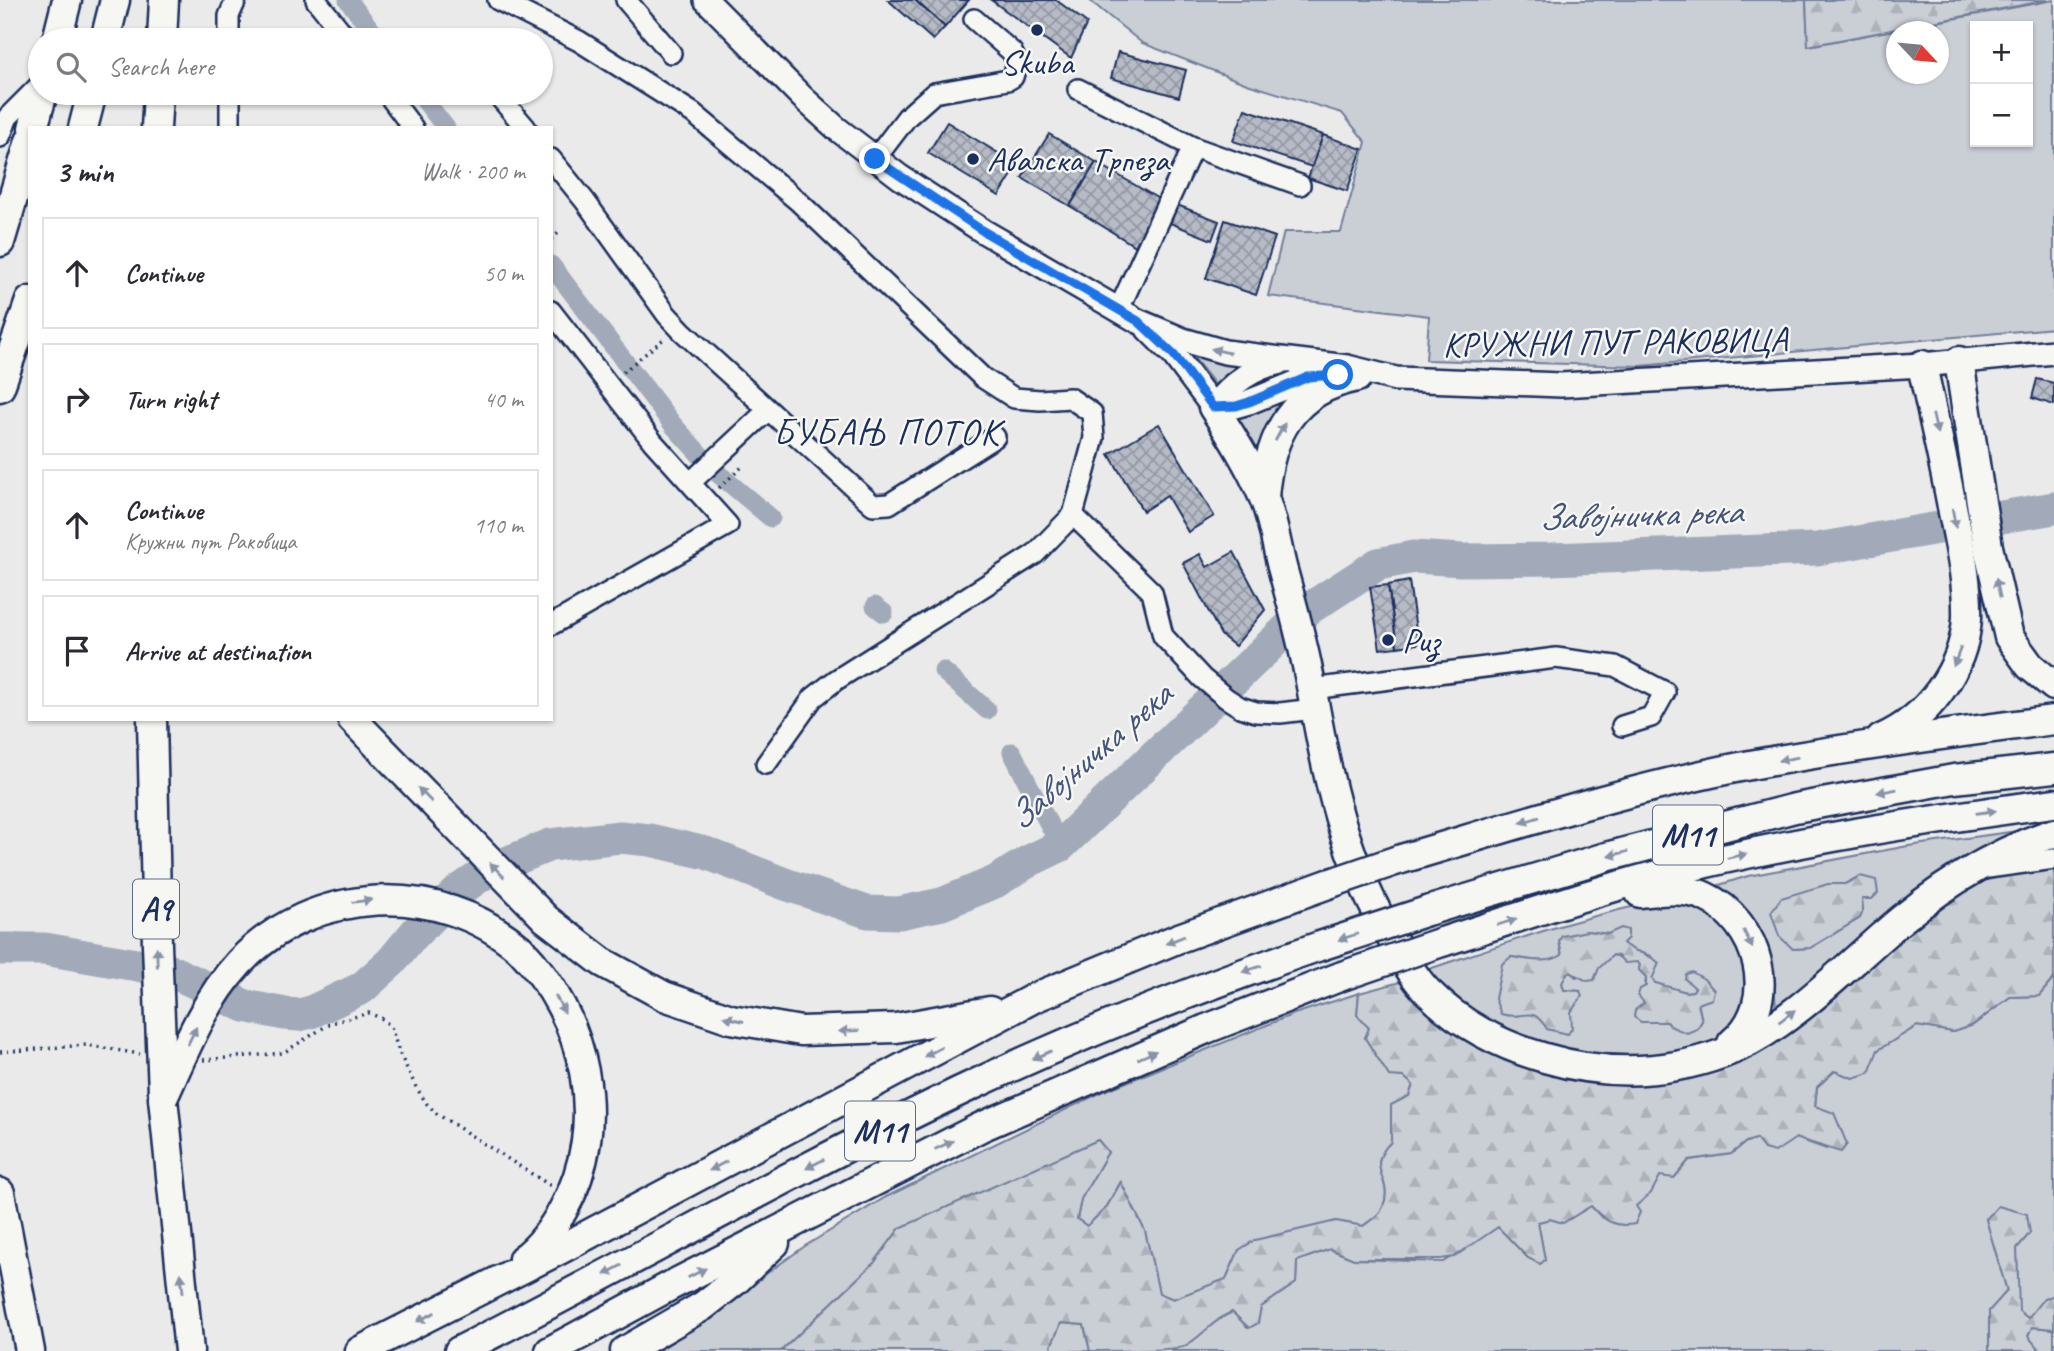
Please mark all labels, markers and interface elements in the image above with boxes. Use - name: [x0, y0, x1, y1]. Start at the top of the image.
- north arrow: [1886, 21, 1949, 84]
- map controls: [1970, 21, 2033, 147]
- button: +: [1970, 21, 2033, 84]
- marker: Skuba: [1029, 22, 1045, 38]
- search box: [28, 28, 553, 105]
- place label: Skuba: [1001, 40, 1075, 85]
- icon: search: [52, 48, 90, 86]
- text: Search here: [108, 50, 214, 83]
- button: −: [1970, 84, 2033, 147]
- place label: Авалска Трпеза: [987, 137, 1172, 182]
- route end: [859, 143, 890, 174]
- marker: Авалска Трпеза: [965, 151, 981, 167]
- text: 3 min: [56, 153, 113, 191]
- text: Walk · 200 m: [421, 157, 525, 186]
- icon: ahead: [58, 254, 96, 292]
- text: Continue: [125, 257, 203, 290]
- text: 50 m: [484, 259, 523, 288]
- street label: КРУЖНИ ПУТ РАКОВИЦА: [1442, 316, 1789, 368]
- one-way arrow: [1210, 345, 1232, 356]
- route start: [1322, 359, 1353, 390]
- icon: right: [58, 380, 96, 418]
- text: Turn right: [125, 383, 216, 416]
- text: 40 m: [484, 385, 523, 414]
- district label: БУБАЊ ПОТОК: [773, 408, 1006, 455]
- one-way arrow: [1930, 413, 1941, 435]
- one-way arrow: [1274, 422, 1286, 442]
- water label: Завојничка река: [1537, 487, 1746, 541]
- text: Continue: [125, 494, 203, 527]
- icon: ahead: [58, 506, 96, 544]
- one-way arrow: [1949, 507, 1960, 529]
- text: 110 m: [474, 511, 523, 540]
- text: Кружни пут Раковица: [125, 527, 296, 556]
- one-way arrow: [1992, 577, 2003, 599]
- place label: Риз: [1402, 618, 1443, 663]
- icon: arrive: [58, 632, 96, 670]
- marker: Риз: [1380, 632, 1396, 648]
- text: Arrive at destination: [125, 635, 311, 668]
- one-way arrow: [1951, 647, 1962, 668]
- water label: Завојничка река: [997, 669, 1184, 841]
- one-way arrow: [1777, 754, 1799, 765]
- one-way arrow: [1876, 786, 1898, 797]
- one-way arrow: [417, 787, 434, 804]
- road number: M11: [1653, 806, 1723, 864]
- one-way arrow: [1975, 807, 1997, 818]
- one-way arrow: [1519, 815, 1540, 825]
- one-way arrow: [1607, 849, 1629, 860]
- one-way arrow: [1726, 851, 1748, 862]
- one-way arrow: [490, 862, 506, 879]
- road number: A9: [133, 880, 179, 939]
- one-way arrow: [351, 896, 373, 907]
- one-way arrow: [1497, 916, 1518, 926]
- one-way arrow: [1742, 929, 1753, 949]
- one-way arrow: [1338, 932, 1359, 943]
- one-way arrow: [1164, 934, 1185, 945]
- one-way arrow: [152, 945, 163, 967]
- one-way arrow: [1242, 964, 1263, 975]
- one-way arrow: [554, 994, 566, 1014]
- one-way arrow: [1778, 1009, 1796, 1023]
- one-way arrow: [723, 1013, 745, 1024]
- one-way arrow: [838, 1025, 860, 1036]
- one-way arrow: [186, 1026, 197, 1046]
- one-way arrow: [923, 1046, 942, 1058]
- one-way arrow: [1137, 1049, 1158, 1060]
- one-way arrow: [1031, 1050, 1052, 1061]
- road number: M11: [845, 1102, 915, 1161]
- one-way arrow: [934, 1139, 954, 1151]
- one-way arrow: [805, 1159, 825, 1170]
- one-way arrow: [708, 1160, 728, 1171]
- one-way arrow: [604, 1264, 623, 1276]
- one-way arrow: [687, 1267, 707, 1278]
- one-way arrow: [176, 1272, 187, 1294]
- one-way arrow: [416, 1311, 436, 1322]

